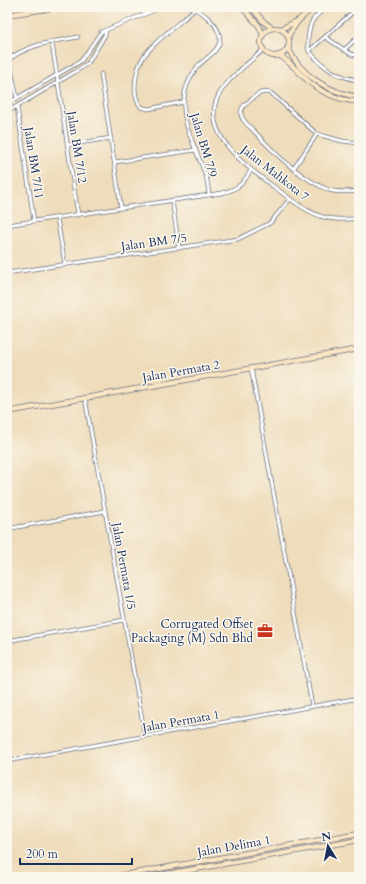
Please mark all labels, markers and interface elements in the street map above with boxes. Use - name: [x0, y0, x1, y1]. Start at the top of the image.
- street label: Jalan BM 7/12: [63, 108, 91, 184]
- street label: Jalan BM 7/9: [186, 109, 221, 179]
- street label: Jalan BM 7/11: [20, 124, 48, 200]
- street label: Jalan Mahkota 7: [236, 140, 312, 205]
- street label: Jalan BM 7/5: [118, 229, 188, 255]
- street label: Jalan Permata 2: [139, 356, 221, 386]
- street label: Jalan Permata 1/5: [108, 519, 140, 611]
- place label: Corrugated Offset Packaging (M) Sdn Bhd: [131, 616, 254, 646]
- office icon: Corrugated Offset Packaging (M) Sdn Bhd: [256, 622, 274, 640]
- street label: Jalan Permata 1: [139, 706, 221, 736]
- north arrow: [308, 826, 348, 866]
- text: N: [320, 828, 333, 845]
- street label: Jalan Delima 1: [194, 832, 272, 861]
- scale bar: [20, 840, 132, 866]
- text: 200 m: [26, 846, 59, 862]

